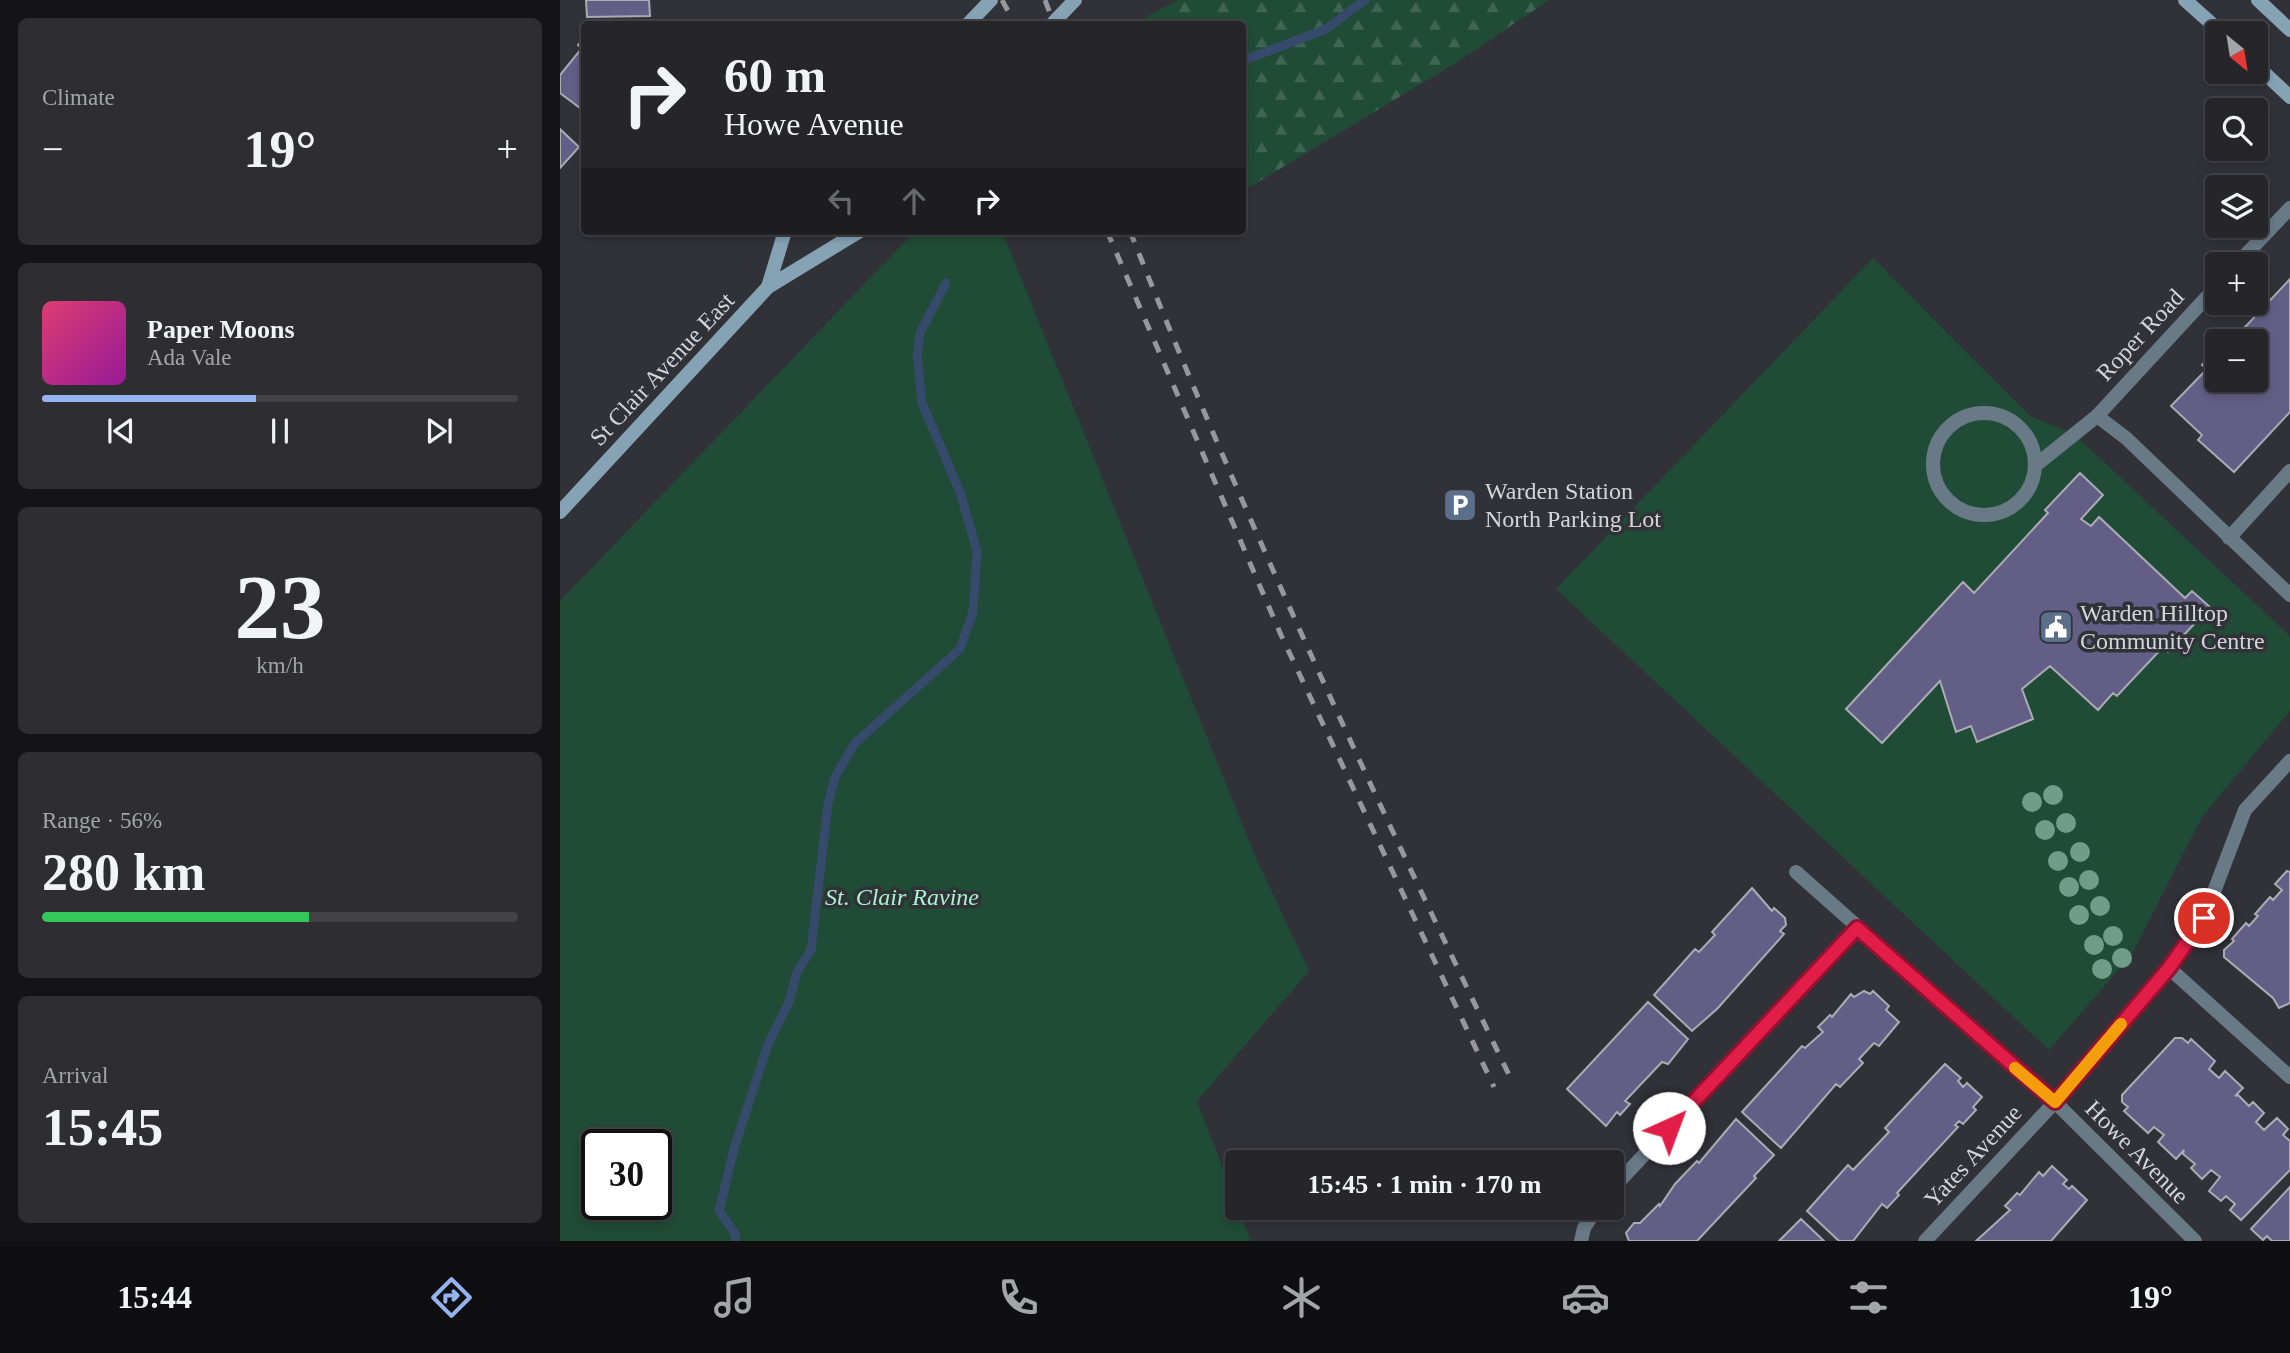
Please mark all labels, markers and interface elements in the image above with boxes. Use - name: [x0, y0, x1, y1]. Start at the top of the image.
- north arrow: [2205, 21, 2268, 84]
- map controls: [2205, 21, 2268, 392]
- text: 60 m: [724, 48, 826, 103]
- icon: right: [609, 49, 700, 140]
- text: Climate: [42, 85, 115, 110]
- button: search: [2205, 98, 2268, 161]
- text: Howe Avenue: [724, 106, 904, 142]
- text: 19°: [244, 121, 316, 178]
- text: −: [42, 128, 63, 170]
- text: +: [497, 128, 518, 170]
- button: layers: [2205, 175, 2268, 238]
- icon: left: [822, 182, 860, 220]
- icon: ahead: [895, 182, 933, 220]
- icon: right: [968, 182, 1006, 220]
- button: +: [2205, 252, 2268, 315]
- street label: Roper Road: [2091, 284, 2189, 386]
- street label: St Clair Avenue East: [585, 287, 740, 451]
- text: Paper Moons: [147, 315, 295, 344]
- button: −: [2205, 329, 2268, 392]
- text: Ada Vale: [147, 345, 232, 370]
- icon: previous: [102, 412, 140, 450]
- icon: pause: [261, 412, 299, 450]
- icon: next: [420, 412, 458, 450]
- place label: Warden Station North Parking Lot: [1485, 478, 1661, 532]
- parking icon: Warden Station North Parking Lot: [1441, 486, 1479, 524]
- text: 23: [235, 557, 326, 658]
- place label: Warden Hilltop Community Centre: [2080, 600, 2265, 654]
- public building icon: Warden Hilltop Community Centre: [2037, 608, 2075, 646]
- text: km/h: [256, 653, 304, 678]
- text: Range · 56%: [42, 808, 162, 833]
- text: 280 km: [42, 844, 205, 901]
- park label: St. Clair Ravine: [825, 884, 979, 910]
- pin: [2174, 888, 2234, 948]
- icon: arrive: [2185, 899, 2223, 937]
- text: Arrival: [42, 1063, 108, 1088]
- position arrow: [1632, 1091, 1706, 1165]
- street label: Howe Avenue: [2080, 1095, 2194, 1209]
- text: 15:45: [42, 1099, 163, 1156]
- street label: Yates Avenue: [1919, 1100, 2027, 1212]
- speed limit sign: 30: [581, 1129, 672, 1220]
- text: 15:45 · 1 min · 170 m: [1308, 1170, 1542, 1199]
- icon: directions: [427, 1273, 476, 1322]
- icon: music: [710, 1273, 759, 1322]
- icon: phone: [994, 1273, 1043, 1322]
- icon: climate: [1277, 1273, 1326, 1322]
- icon: car: [1561, 1273, 1610, 1322]
- icon: filters: [1844, 1273, 1893, 1322]
- text: 15:44: [117, 1279, 192, 1315]
- text: 19°: [2128, 1279, 2173, 1315]

